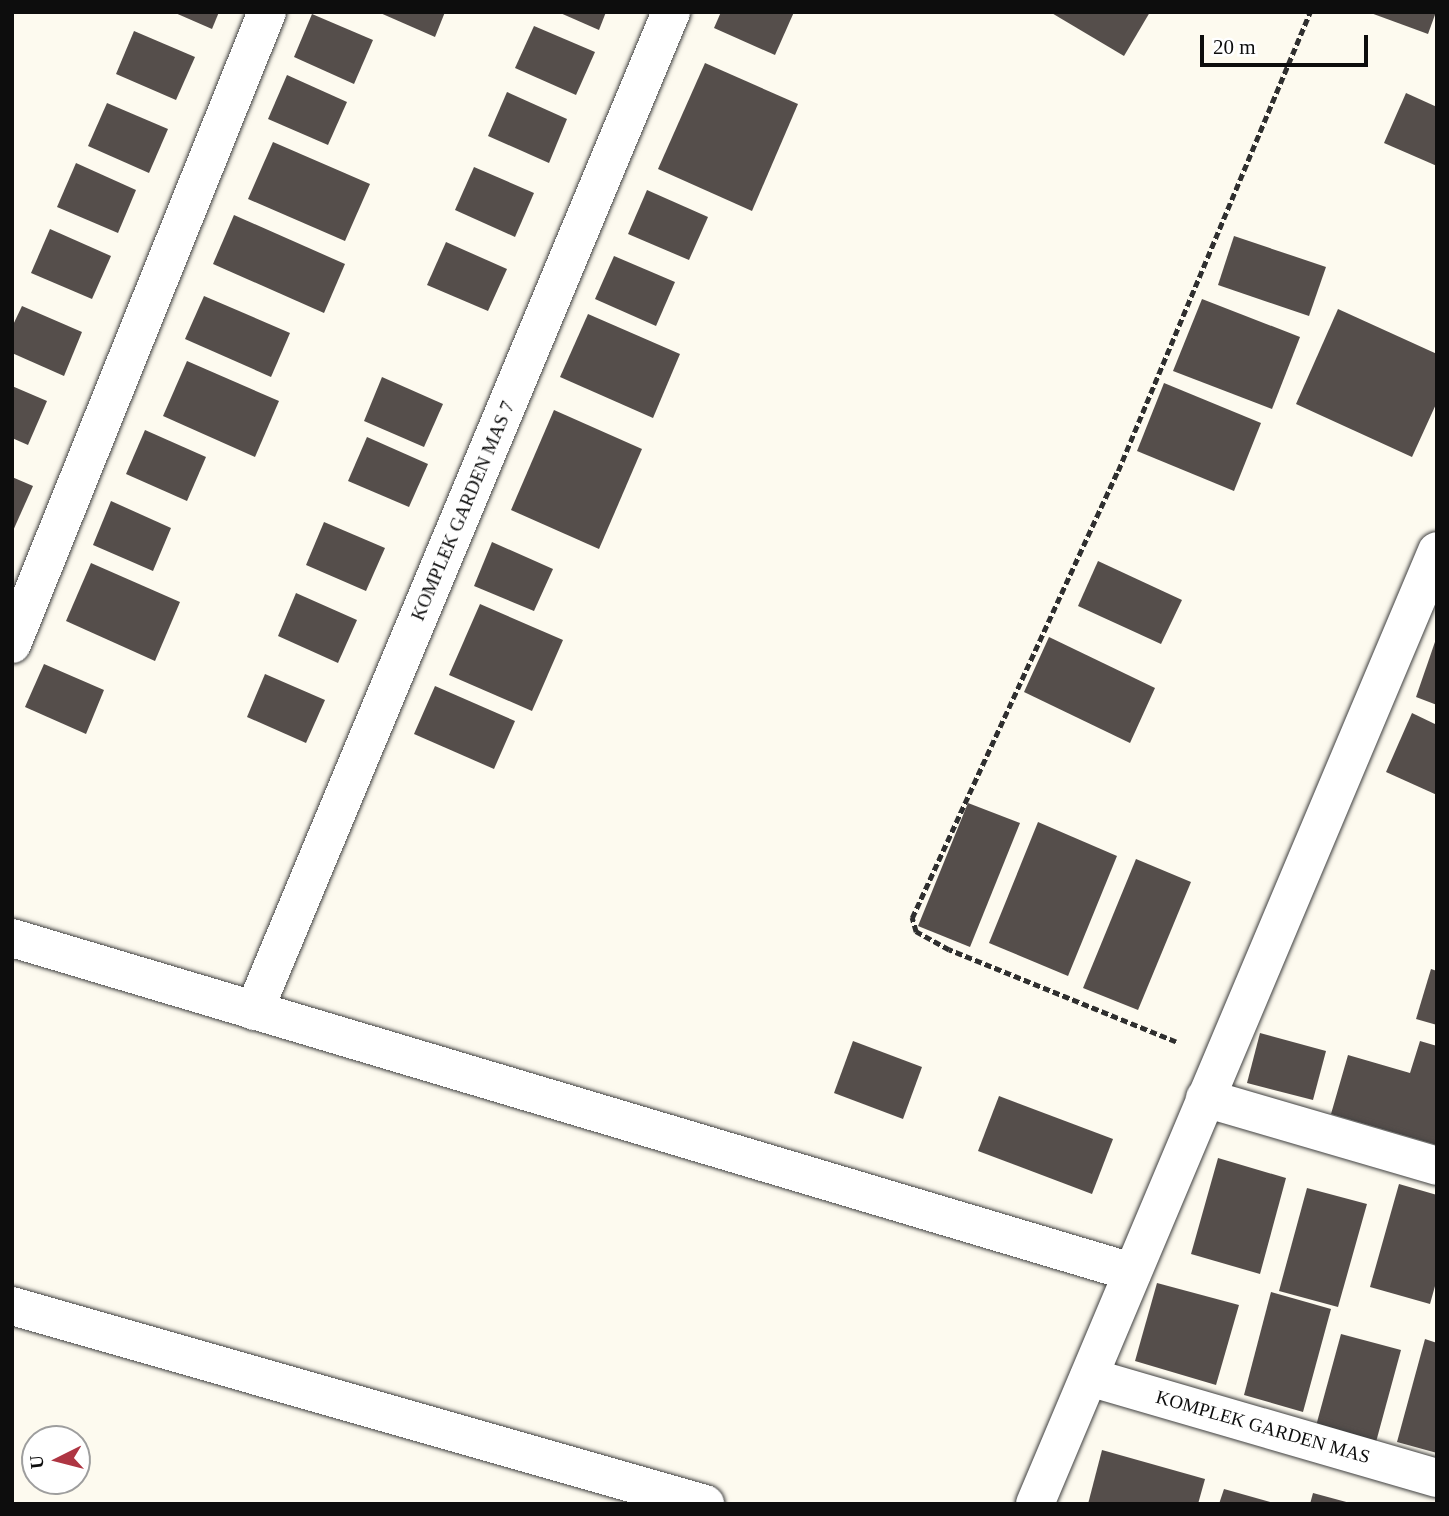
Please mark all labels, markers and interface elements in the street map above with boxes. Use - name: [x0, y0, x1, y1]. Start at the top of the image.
- scale bar: [1204, 21, 1372, 65]
- text: 20 m: [1213, 35, 1256, 59]
- street label: KOMPLEK GARDEN MAS 7: [406, 398, 520, 624]
- street label: KOMPLEK GARDEN MAS: [1153, 1385, 1373, 1469]
- north arrow: [21, 1425, 91, 1495]
- text: U: [25, 1454, 48, 1470]

